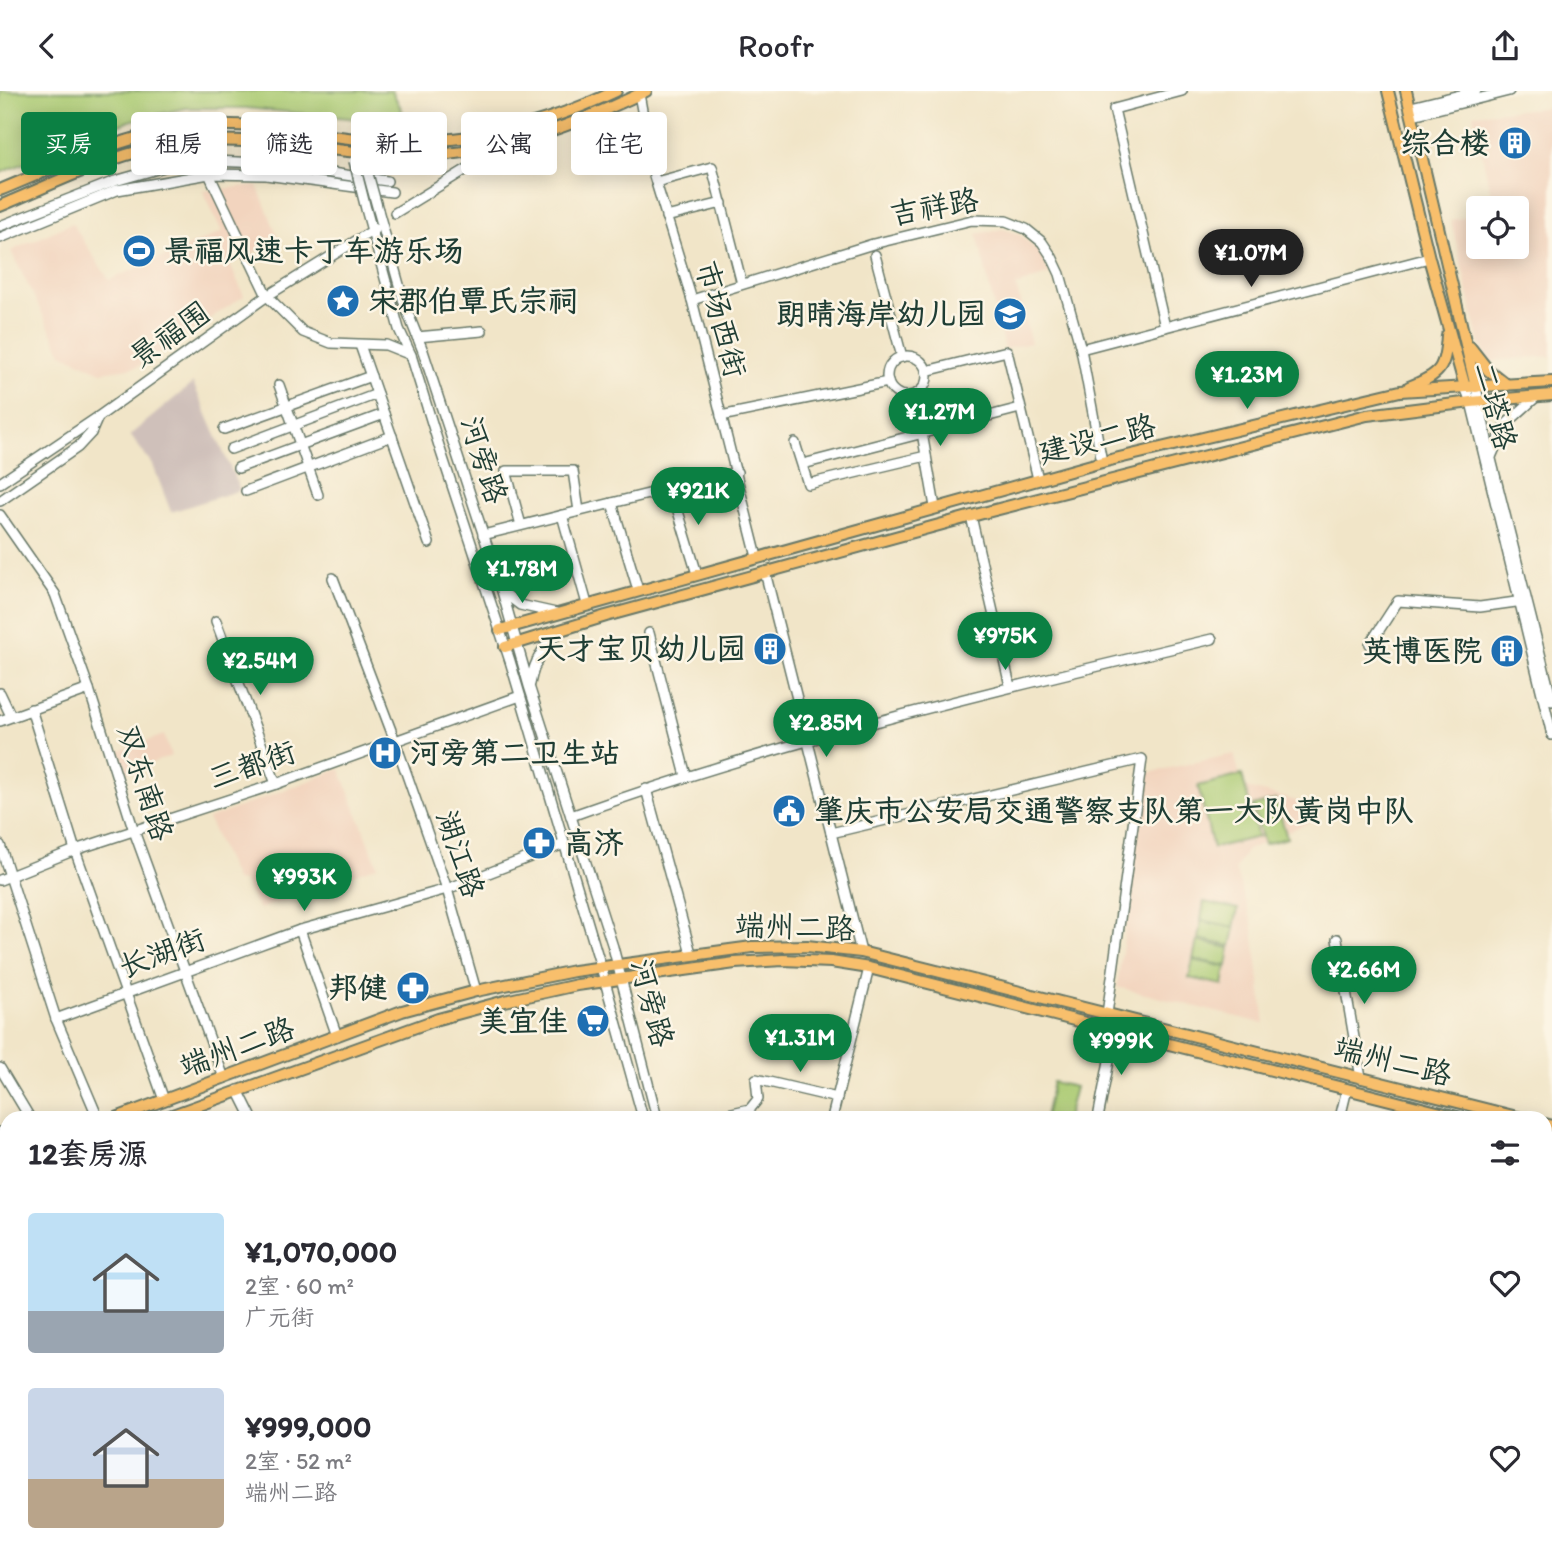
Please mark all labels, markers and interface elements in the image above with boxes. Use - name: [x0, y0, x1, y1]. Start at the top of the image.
- icon: back: [28, 27, 66, 65]
- text: Roofr: [738, 27, 814, 65]
- icon: share: [1486, 27, 1524, 65]
- chip: 买房: [21, 112, 117, 175]
- chip: 租房: [131, 112, 227, 175]
- chip: 筛选: [241, 112, 337, 175]
- chip: 新上: [351, 112, 447, 175]
- chip: 公寓: [461, 112, 557, 175]
- chip: 住宅: [571, 112, 667, 175]
- place label: 综合楼: [1400, 124, 1490, 161]
- building icon: 综合楼: [1496, 124, 1534, 162]
- street label: 吉祥路: [886, 180, 981, 233]
- map controls: [1466, 196, 1529, 259]
- button: locate: [1466, 196, 1529, 259]
- pin: ¥1.07M: [1194, 229, 1308, 289]
- sports icon: 景福风速卡丁车游乐场: [120, 232, 158, 270]
- place label: 景福风速卡丁车游乐场: [164, 232, 464, 269]
- text: ¥1.07M: [1215, 238, 1287, 266]
- street label: 市场西街: [688, 256, 755, 382]
- place icon: 宋郡伯覃氏宗祠: [324, 282, 362, 320]
- place label: 宋郡伯覃氏宗祠: [368, 282, 578, 319]
- street label: 景福围: [122, 294, 217, 376]
- place label: 朗晴海岸幼儿园: [776, 295, 986, 332]
- school or university icon: 朗晴海岸幼儿园: [991, 295, 1029, 333]
- pin: ¥1.23M: [1190, 351, 1304, 411]
- street label: 二塔路: [1466, 358, 1525, 454]
- text: ¥1.23M: [1211, 360, 1283, 388]
- pin: ¥1.27M: [883, 389, 997, 448]
- text: ¥1.27M: [905, 397, 975, 425]
- street label: 建设二路: [1034, 406, 1160, 471]
- street label: 河旁路: [453, 411, 516, 508]
- pin: ¥921K: [649, 467, 747, 527]
- text: ¥921K: [667, 476, 729, 504]
- pin: ¥1.78M: [465, 545, 579, 605]
- text: ¥1.78M: [486, 554, 558, 582]
- pin: ¥975K: [956, 613, 1054, 672]
- text: ¥975K: [973, 621, 1037, 649]
- place label: 天才宝贝幼儿园: [536, 630, 746, 667]
- building icon: 天才宝贝幼儿园: [751, 630, 789, 668]
- place label: 英博医院: [1362, 632, 1482, 669]
- building icon: 英博医院: [1488, 632, 1526, 670]
- pin: ¥2.54M: [203, 637, 317, 697]
- text: ¥2.54M: [223, 646, 297, 674]
- pin: ¥2.85M: [769, 699, 883, 759]
- text: ¥2.85M: [789, 708, 863, 736]
- street label: 双东南路: [109, 720, 182, 846]
- street label: 三都街: [203, 732, 300, 797]
- hospital icon: 河旁第二卫生站: [366, 734, 404, 772]
- place label: 河旁第二卫生站: [410, 734, 620, 771]
- public building icon: 肇庆市公安局交通警察支队第一大队黄岗中队: [770, 792, 808, 830]
- place label: 肇庆市公安局交通警察支队第一大队黄岗中队: [814, 792, 1414, 829]
- street label: 湖江路: [428, 805, 493, 902]
- pharmacy icon: 高济: [520, 824, 558, 862]
- place label: 高济: [564, 824, 624, 861]
- pin: ¥993K: [255, 853, 353, 913]
- text: ¥993K: [272, 862, 336, 890]
- street label: 端州二路: [734, 906, 856, 947]
- street label: 长湖街: [113, 920, 210, 985]
- pin: ¥2.66M: [1307, 947, 1421, 1006]
- street label: 河旁路: [623, 955, 682, 1051]
- text: ¥2.66M: [1327, 955, 1401, 983]
- place label: 邦健: [328, 969, 388, 1006]
- pharmacy icon: 邦健: [394, 969, 432, 1007]
- place label: 美宜佳: [478, 1002, 568, 1039]
- supermarket icon: 美宜佳: [574, 1002, 612, 1040]
- street label: 端州二路: [174, 1009, 300, 1084]
- pin: ¥1.31M: [743, 1014, 857, 1074]
- pin: ¥999K: [1072, 1017, 1170, 1077]
- text: ¥1.31M: [765, 1023, 835, 1051]
- text: ¥999K: [1089, 1026, 1153, 1054]
- street label: 端州二路: [1330, 1028, 1456, 1093]
- icon: filters: [1486, 1134, 1524, 1172]
- text: 12套房源: [28, 1135, 148, 1172]
- text: ¥1,070,000: [245, 1233, 397, 1270]
- icon: home: [84, 1241, 168, 1325]
- icon: heart: [1486, 1264, 1524, 1302]
- text: 2室 · 60 m²: [245, 1272, 354, 1300]
- text: 广元街: [245, 1303, 314, 1331]
- text: ¥999,000: [245, 1408, 371, 1445]
- icon: home: [84, 1416, 168, 1500]
- icon: heart: [1486, 1439, 1524, 1477]
- text: 2室 · 52 m²: [245, 1447, 352, 1475]
- text: 端州二路: [245, 1478, 337, 1506]

